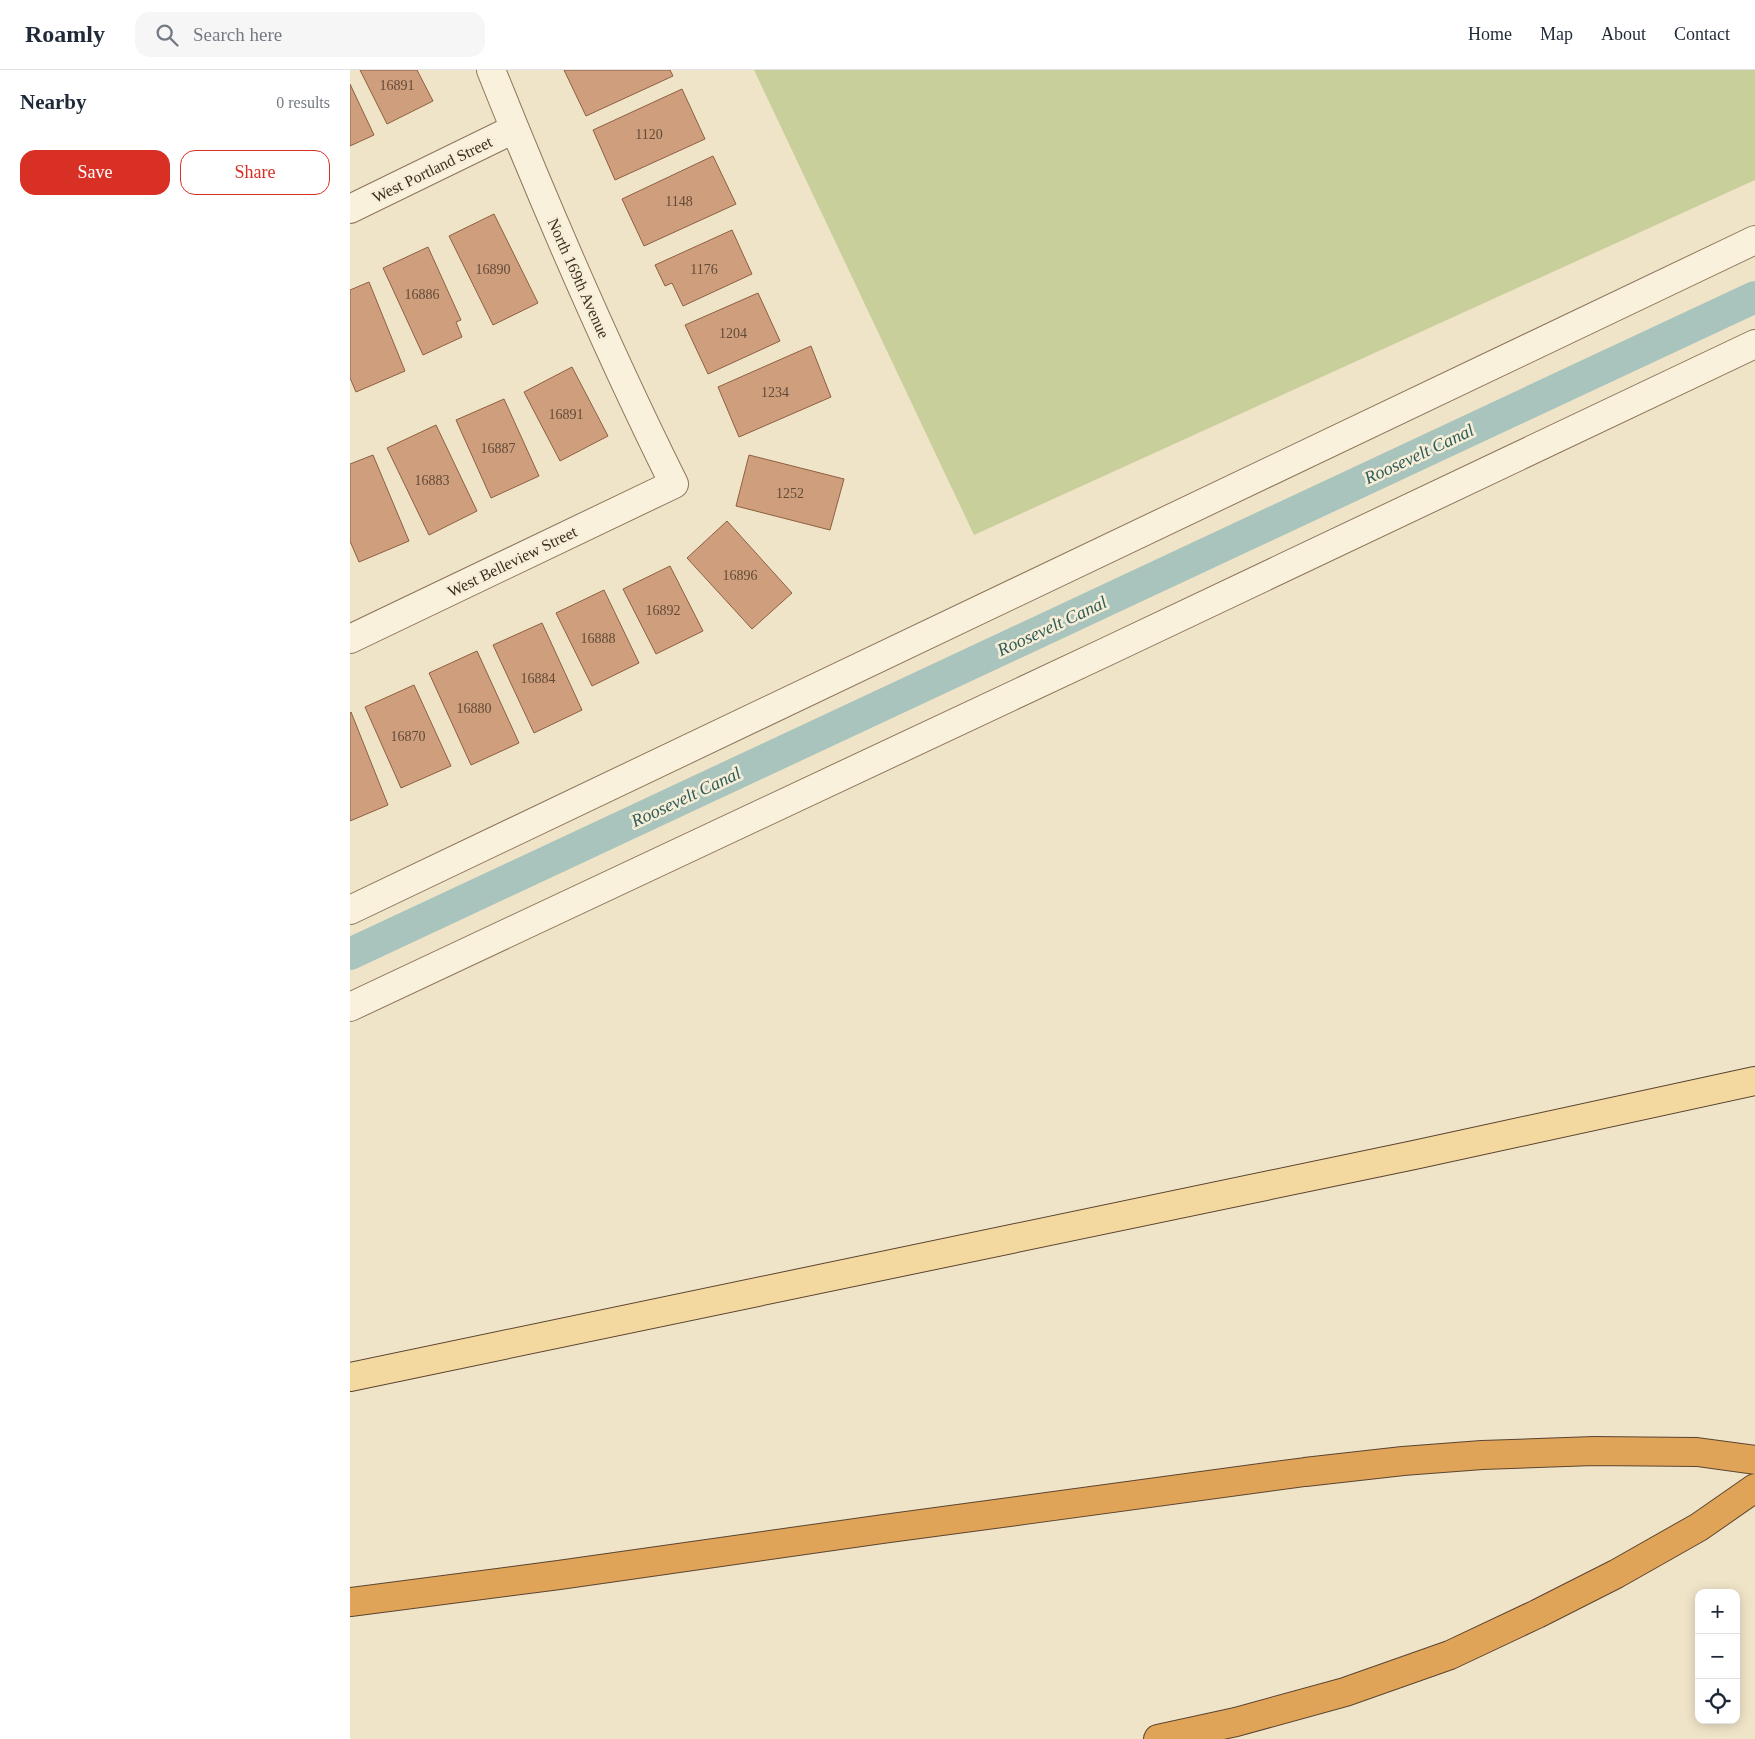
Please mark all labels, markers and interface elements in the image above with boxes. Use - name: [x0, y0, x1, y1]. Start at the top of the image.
- search box: [135, 12, 485, 57]
- text: Roamly: [25, 21, 105, 47]
- icon: search: [153, 21, 181, 49]
- text: Search here: [193, 24, 282, 45]
- text: Home: [1468, 24, 1512, 44]
- text: Map: [1540, 24, 1573, 44]
- text: About: [1601, 24, 1646, 44]
- text: Contact: [1674, 24, 1730, 44]
- house number: 16891: [380, 78, 415, 93]
- text: Nearby: [20, 90, 87, 114]
- text: 0 results: [276, 94, 330, 111]
- house number: 1120: [635, 127, 663, 142]
- street label: West Portland Street: [370, 133, 495, 206]
- button: Save: [20, 150, 170, 195]
- button: Share: [180, 150, 330, 195]
- house number: 1148: [665, 194, 693, 209]
- street label: North 169th Avenue: [544, 216, 613, 341]
- house number: 16890: [476, 262, 511, 277]
- house number: 1176: [690, 262, 718, 277]
- house number: 16886: [405, 287, 440, 302]
- house number: 1204: [719, 326, 747, 341]
- house number: 1234: [761, 385, 789, 400]
- house number: 16891: [549, 407, 584, 422]
- water label: Roosevelt Canal: [1360, 420, 1477, 489]
- house number: 16887: [481, 441, 516, 456]
- house number: 16883: [415, 473, 450, 488]
- house number: 1252: [776, 486, 804, 501]
- street label: West Belleview Street: [445, 522, 580, 600]
- house number: 16896: [723, 568, 758, 583]
- water label: Roosevelt Canal: [993, 592, 1110, 661]
- house number: 16892: [646, 603, 681, 618]
- house number: 16888: [581, 631, 616, 646]
- house number: 16884: [521, 671, 556, 686]
- house number: 16880: [457, 701, 492, 716]
- house number: 16870: [391, 729, 426, 744]
- water label: Roosevelt Canal: [627, 763, 744, 832]
- map controls: [1695, 1589, 1740, 1724]
- button: +: [1695, 1589, 1740, 1634]
- button: −: [1695, 1634, 1740, 1679]
- button: locate: [1695, 1679, 1740, 1724]

